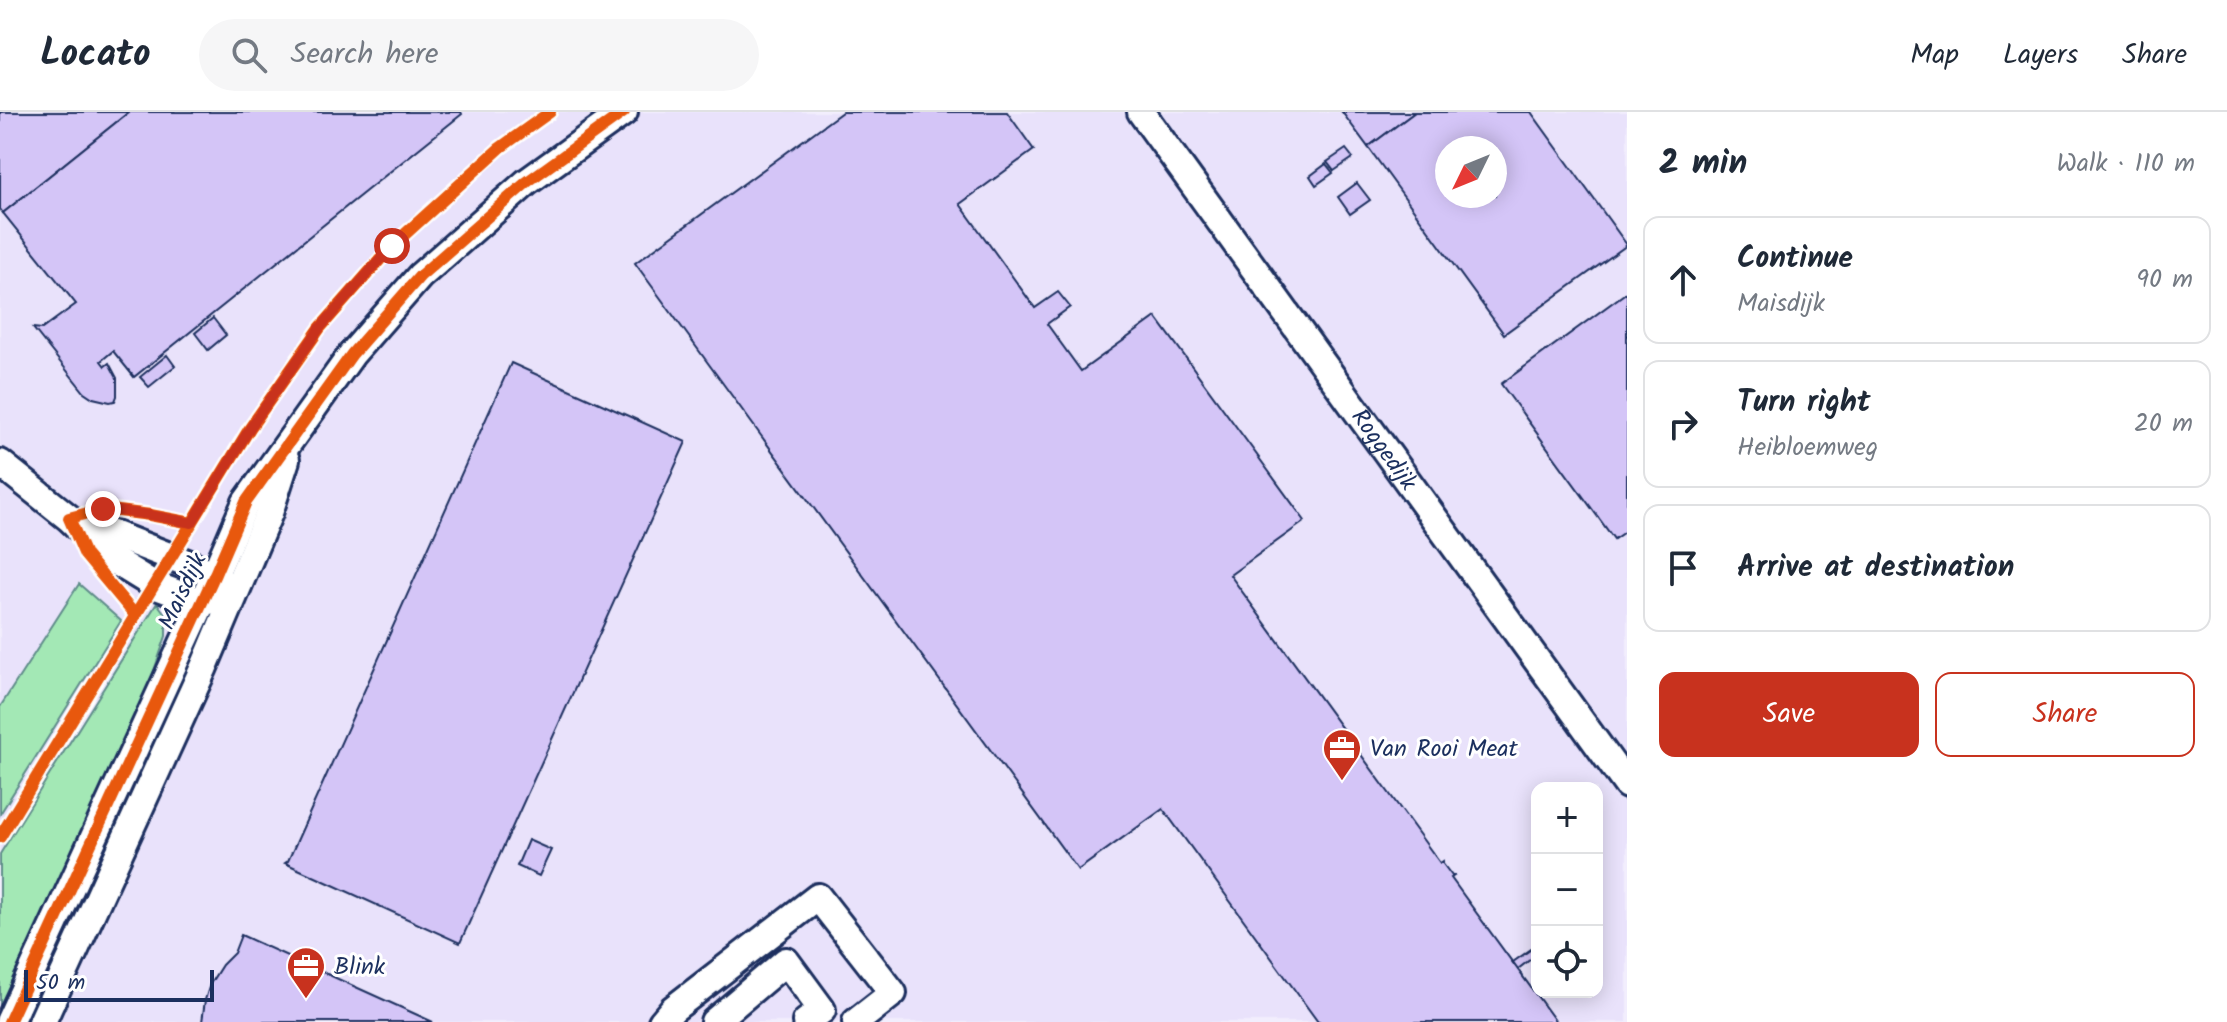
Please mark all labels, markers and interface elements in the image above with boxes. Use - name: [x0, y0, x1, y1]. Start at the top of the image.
- search box: [199, 19, 759, 91]
- text: Locato: [40, 25, 151, 85]
- text: Search here: [291, 31, 438, 79]
- icon: search: [227, 33, 271, 77]
- text: Map: [1910, 33, 1959, 78]
- text: Layers: [2003, 33, 2078, 78]
- text: Share: [2122, 33, 2187, 78]
- north arrow: [1435, 136, 1507, 208]
- text: 2 min: [1659, 137, 1747, 191]
- text: Walk · 110 m: [2056, 143, 2195, 185]
- route start: [374, 228, 410, 264]
- text: Continue: [1737, 235, 1853, 283]
- icon: ahead: [1661, 258, 1705, 302]
- text: 90 m: [2136, 259, 2193, 301]
- text: Maisdijk: [1737, 283, 1825, 325]
- text: Turn right: [1737, 379, 1870, 427]
- street label: Roggedijk: [1340, 401, 1427, 500]
- icon: right: [1661, 402, 1705, 446]
- text: 20 m: [2134, 403, 2193, 445]
- text: Heibloemweg: [1737, 427, 1878, 469]
- route end: [85, 491, 121, 527]
- text: Arrive at destination: [1737, 544, 2014, 592]
- street label: Maisdijk: [149, 546, 218, 637]
- icon: arrive: [1661, 546, 1705, 590]
- button: Save: [1659, 672, 1919, 757]
- button: Share: [1935, 672, 2195, 757]
- office icon: Van Rooi Meat: [1321, 727, 1363, 782]
- place label: Van Rooi Meat: [1370, 730, 1519, 769]
- map controls: [1531, 782, 1603, 998]
- button: +: [1531, 782, 1603, 854]
- button: −: [1531, 854, 1603, 926]
- button: locate: [1531, 926, 1603, 998]
- office icon: Blink: [285, 945, 327, 1000]
- place label: Blink: [334, 948, 386, 987]
- scale bar: [24, 966, 214, 1002]
- text: 50 m: [36, 966, 85, 1001]

